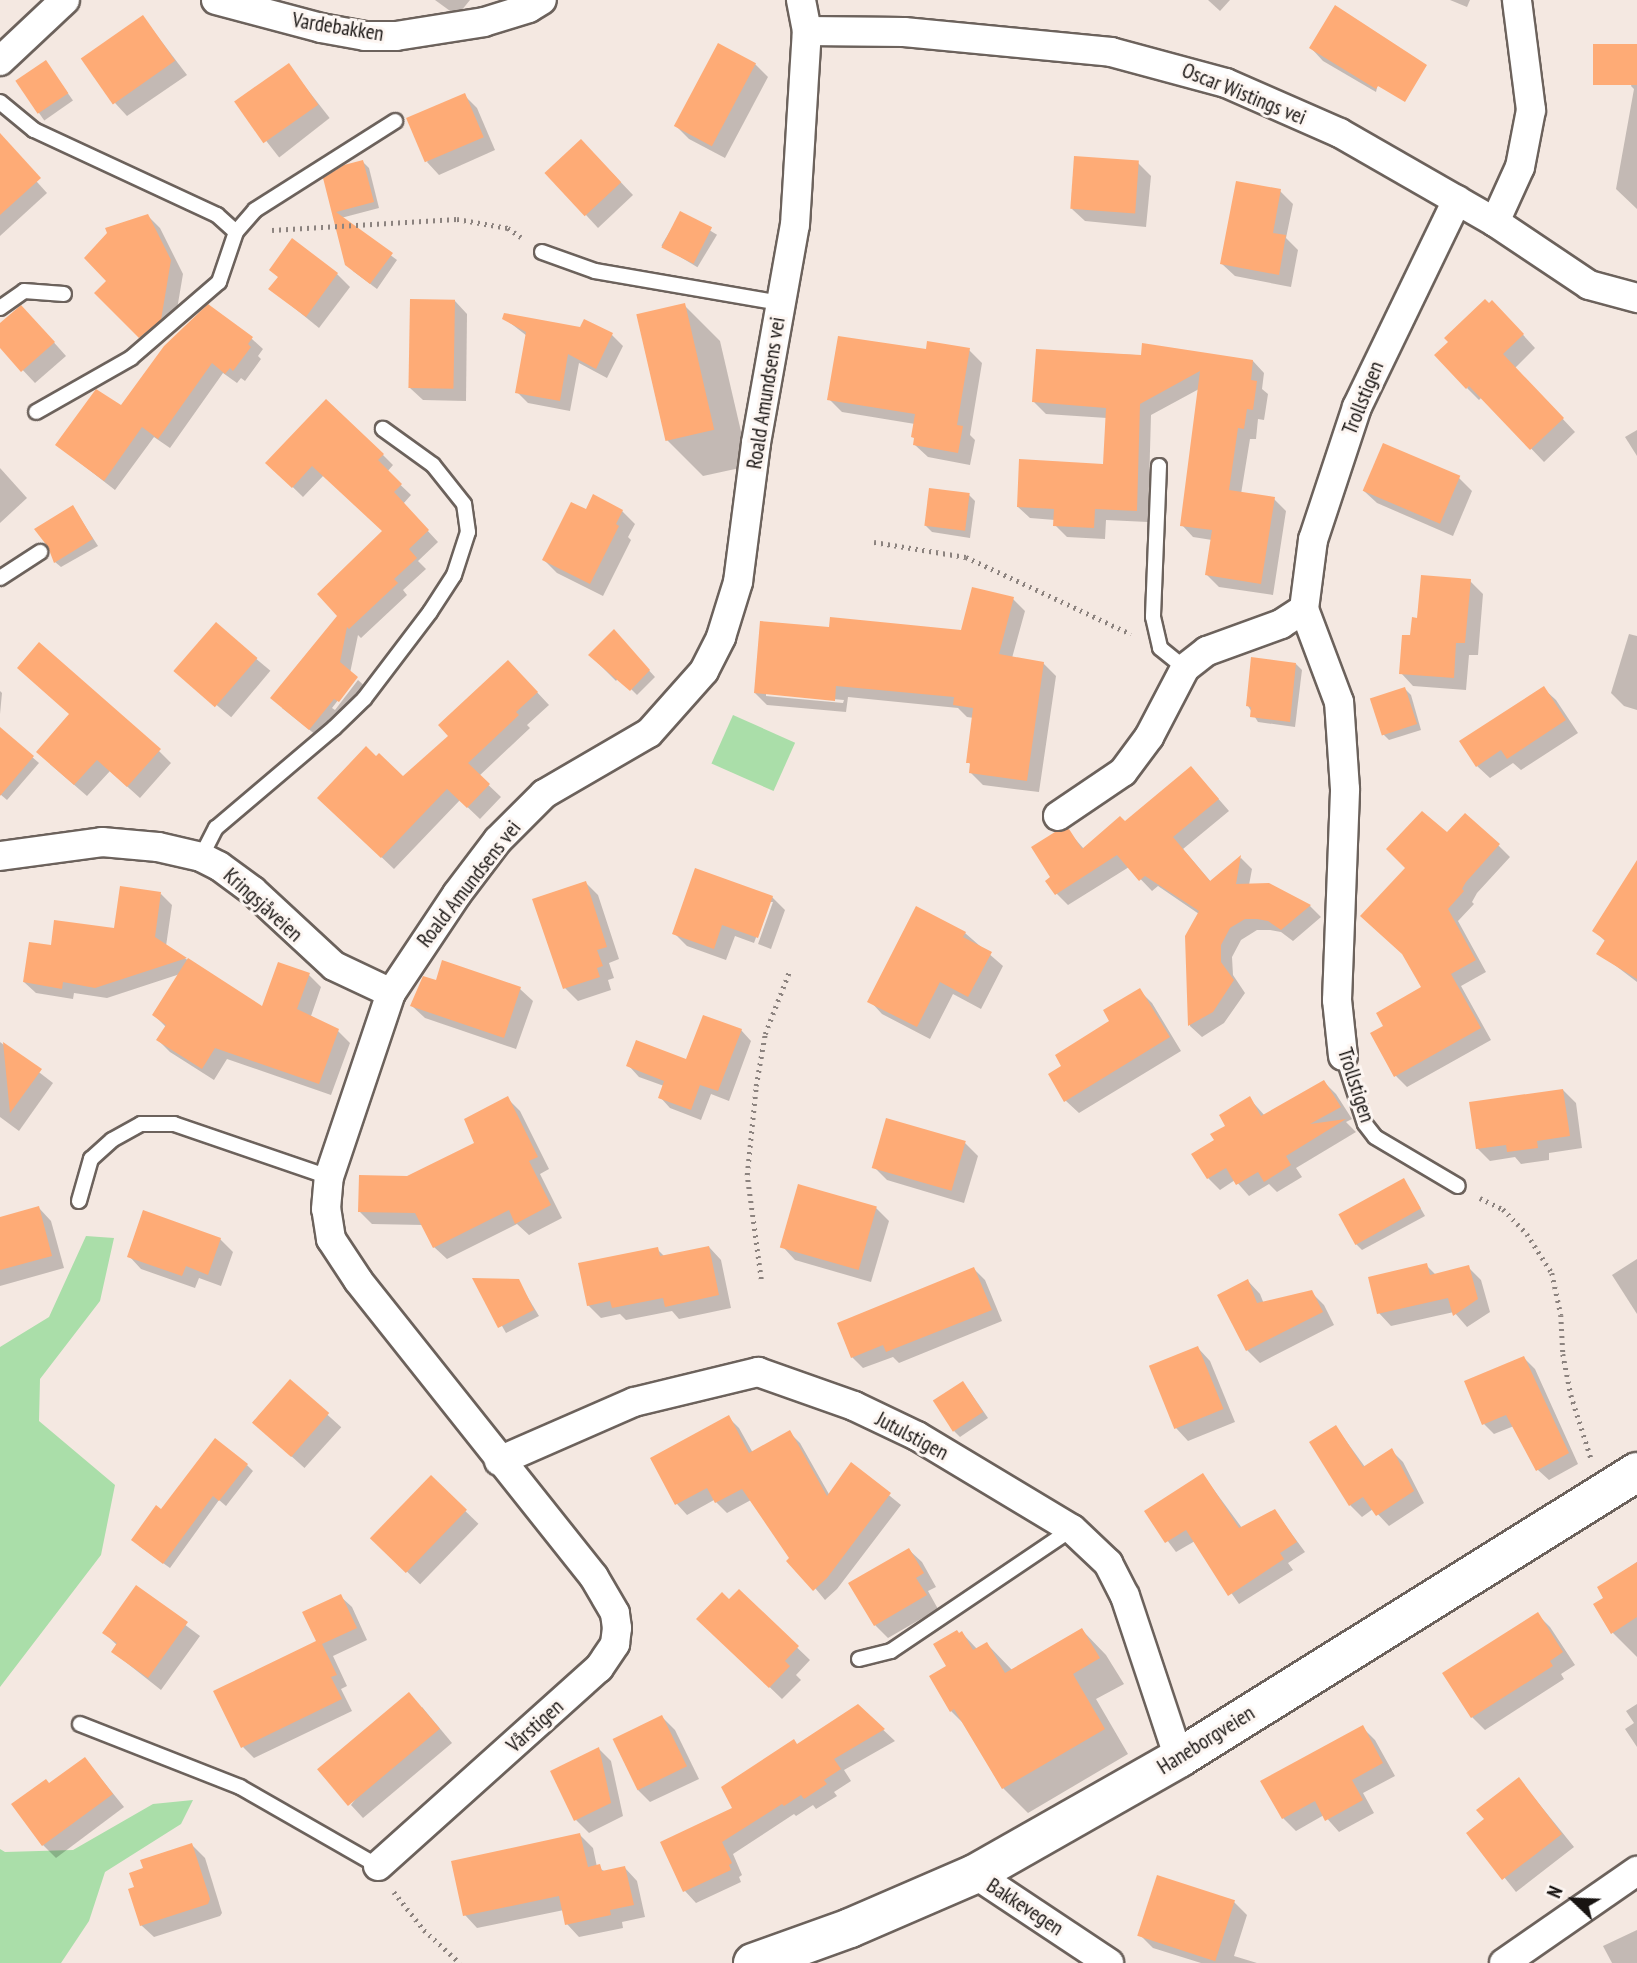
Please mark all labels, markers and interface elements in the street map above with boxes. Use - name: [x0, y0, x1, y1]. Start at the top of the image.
- street label: Vardebakken: [290, 7, 386, 47]
- street label: Oscar Wistings vei: [1178, 58, 1310, 130]
- street label: Roald Amundsens vei: [742, 315, 790, 471]
- street label: Trollstigen: [1337, 358, 1389, 438]
- street label: Roald Amundsens vei: [412, 816, 526, 952]
- street label: Kringsjåveien: [218, 863, 308, 947]
- street label: Trollstigen: [1332, 1045, 1380, 1125]
- street label: Jutulstigen: [871, 1406, 953, 1466]
- street label: Vårstigen: [501, 1694, 569, 1758]
- street label: Haneborgveien: [1153, 1700, 1259, 1780]
- north arrow: [1539, 1865, 1609, 1935]
- street label: Bakkevegen: [982, 1873, 1068, 1941]
- text: N: [1542, 1882, 1568, 1901]

